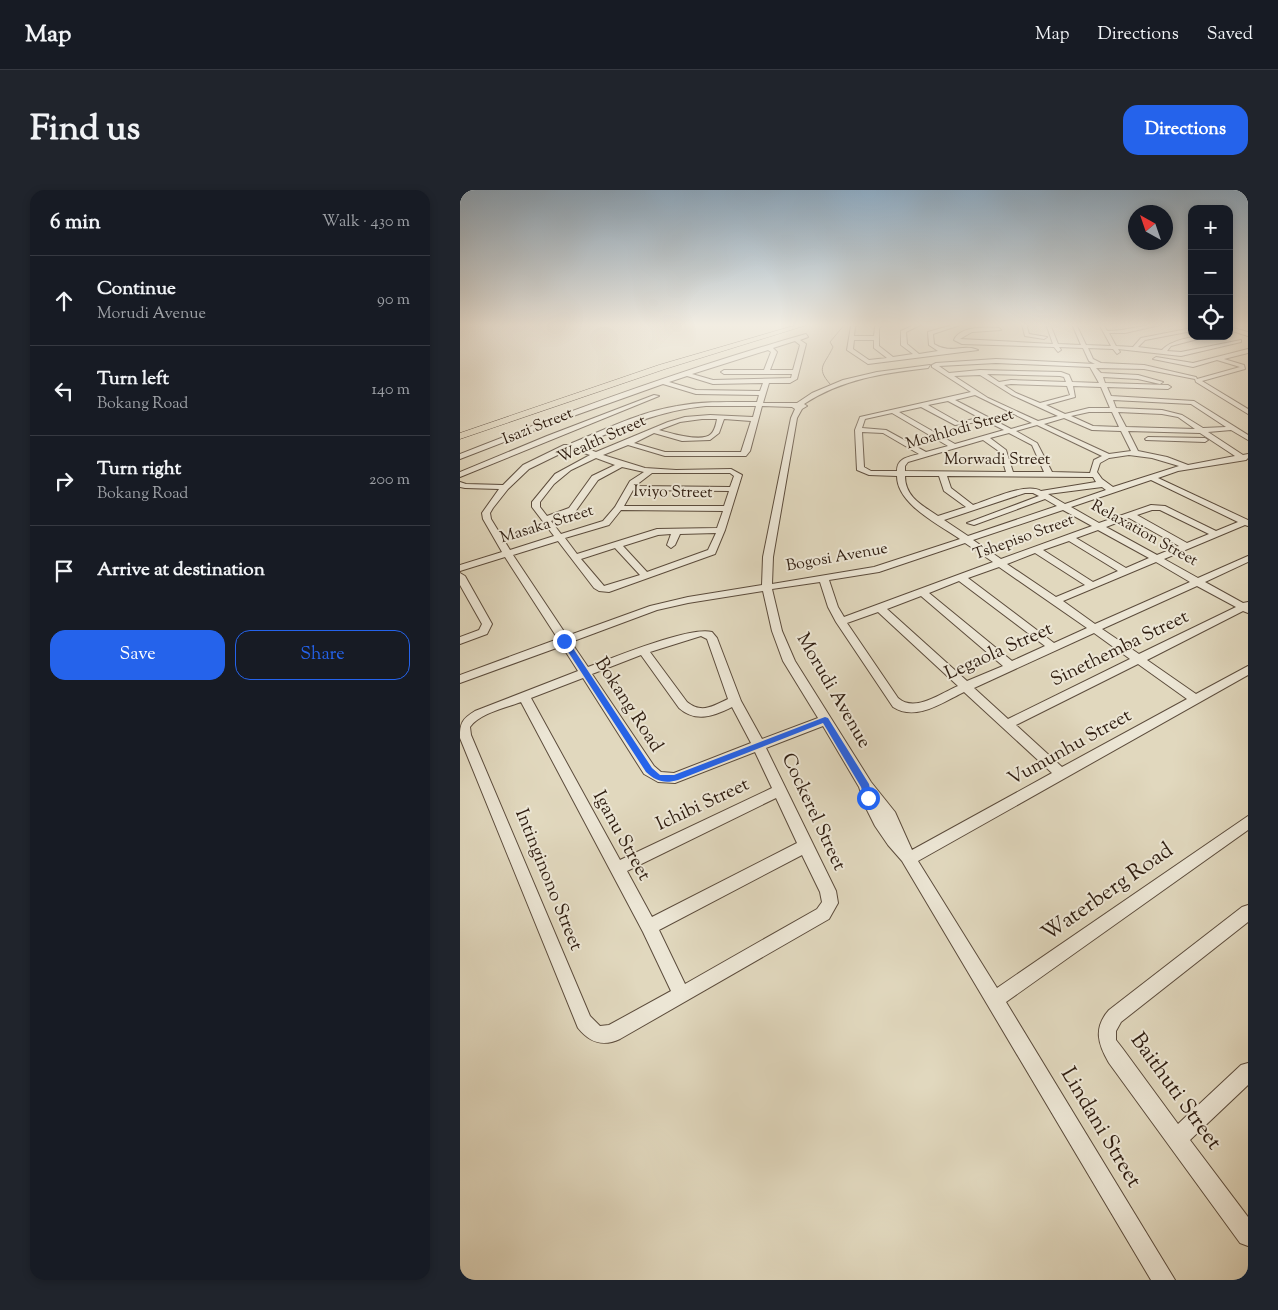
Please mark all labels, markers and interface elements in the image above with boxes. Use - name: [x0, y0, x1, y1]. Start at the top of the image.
- text: Map: [25, 18, 71, 52]
- text: Map: [1035, 22, 1070, 48]
- text: Directions: [1098, 22, 1179, 48]
- text: Saved: [1207, 22, 1253, 48]
- text: Find us: [30, 105, 140, 156]
- button: Directions: [1123, 105, 1248, 155]
- north arrow: [1128, 205, 1173, 250]
- map controls: [1188, 205, 1233, 340]
- button: +: [1188, 205, 1233, 250]
- text: 6 min: [50, 208, 101, 238]
- text: Walk · 430 m: [322, 211, 410, 234]
- button: −: [1188, 250, 1233, 295]
- text: Continue: [97, 276, 176, 303]
- icon: ahead: [50, 287, 78, 315]
- text: 90 m: [377, 289, 410, 312]
- button: locate: [1188, 295, 1233, 340]
- text: Morudi Avenue: [97, 303, 206, 326]
- text: Turn left: [97, 366, 169, 393]
- icon: left: [50, 377, 78, 405]
- text: 140 m: [372, 379, 410, 402]
- text: Bokang Road: [97, 393, 188, 416]
- street label: Isazi Street: [499, 402, 577, 452]
- street label: Moahlodi Street: [903, 403, 1017, 456]
- street label: Wealth Street: [554, 410, 651, 470]
- street label: Morwadi Street: [944, 449, 1051, 472]
- text: Turn right: [97, 456, 181, 483]
- icon: right: [50, 467, 78, 495]
- text: 200 m: [369, 469, 410, 492]
- street label: Iviyo Street: [633, 481, 713, 505]
- text: Bokang Road: [97, 483, 188, 506]
- street label: Relaxation Street: [1086, 495, 1202, 573]
- street label: Masaka Street: [497, 500, 597, 550]
- street label: Tshepiso Street: [970, 509, 1078, 567]
- street label: Bogosi Avenue: [784, 538, 890, 578]
- icon: arrive: [50, 557, 78, 585]
- text: Arrive at destination: [97, 557, 265, 584]
- street label: Sinethemba Street: [1046, 604, 1194, 694]
- street label: Legaola Street: [941, 616, 1058, 688]
- street label: Morudi Avenue: [789, 628, 877, 754]
- button: Save: [50, 630, 225, 680]
- button: Share: [235, 630, 410, 680]
- route end: [553, 630, 576, 653]
- street label: Bokang Road: [587, 652, 669, 758]
- street label: Vumunhu Street: [1003, 703, 1137, 793]
- street label: Cockerel Street: [774, 749, 852, 876]
- street label: Ichibi Street: [652, 771, 754, 838]
- street label: Iganu Street: [585, 786, 657, 886]
- route start: [857, 787, 880, 810]
- street label: Intinginono Street: [507, 805, 589, 955]
- street label: Waterberg Road: [1036, 836, 1180, 950]
- street label: Baithuti Street: [1121, 1027, 1229, 1158]
- street label: Lindani Street: [1051, 1062, 1149, 1195]

